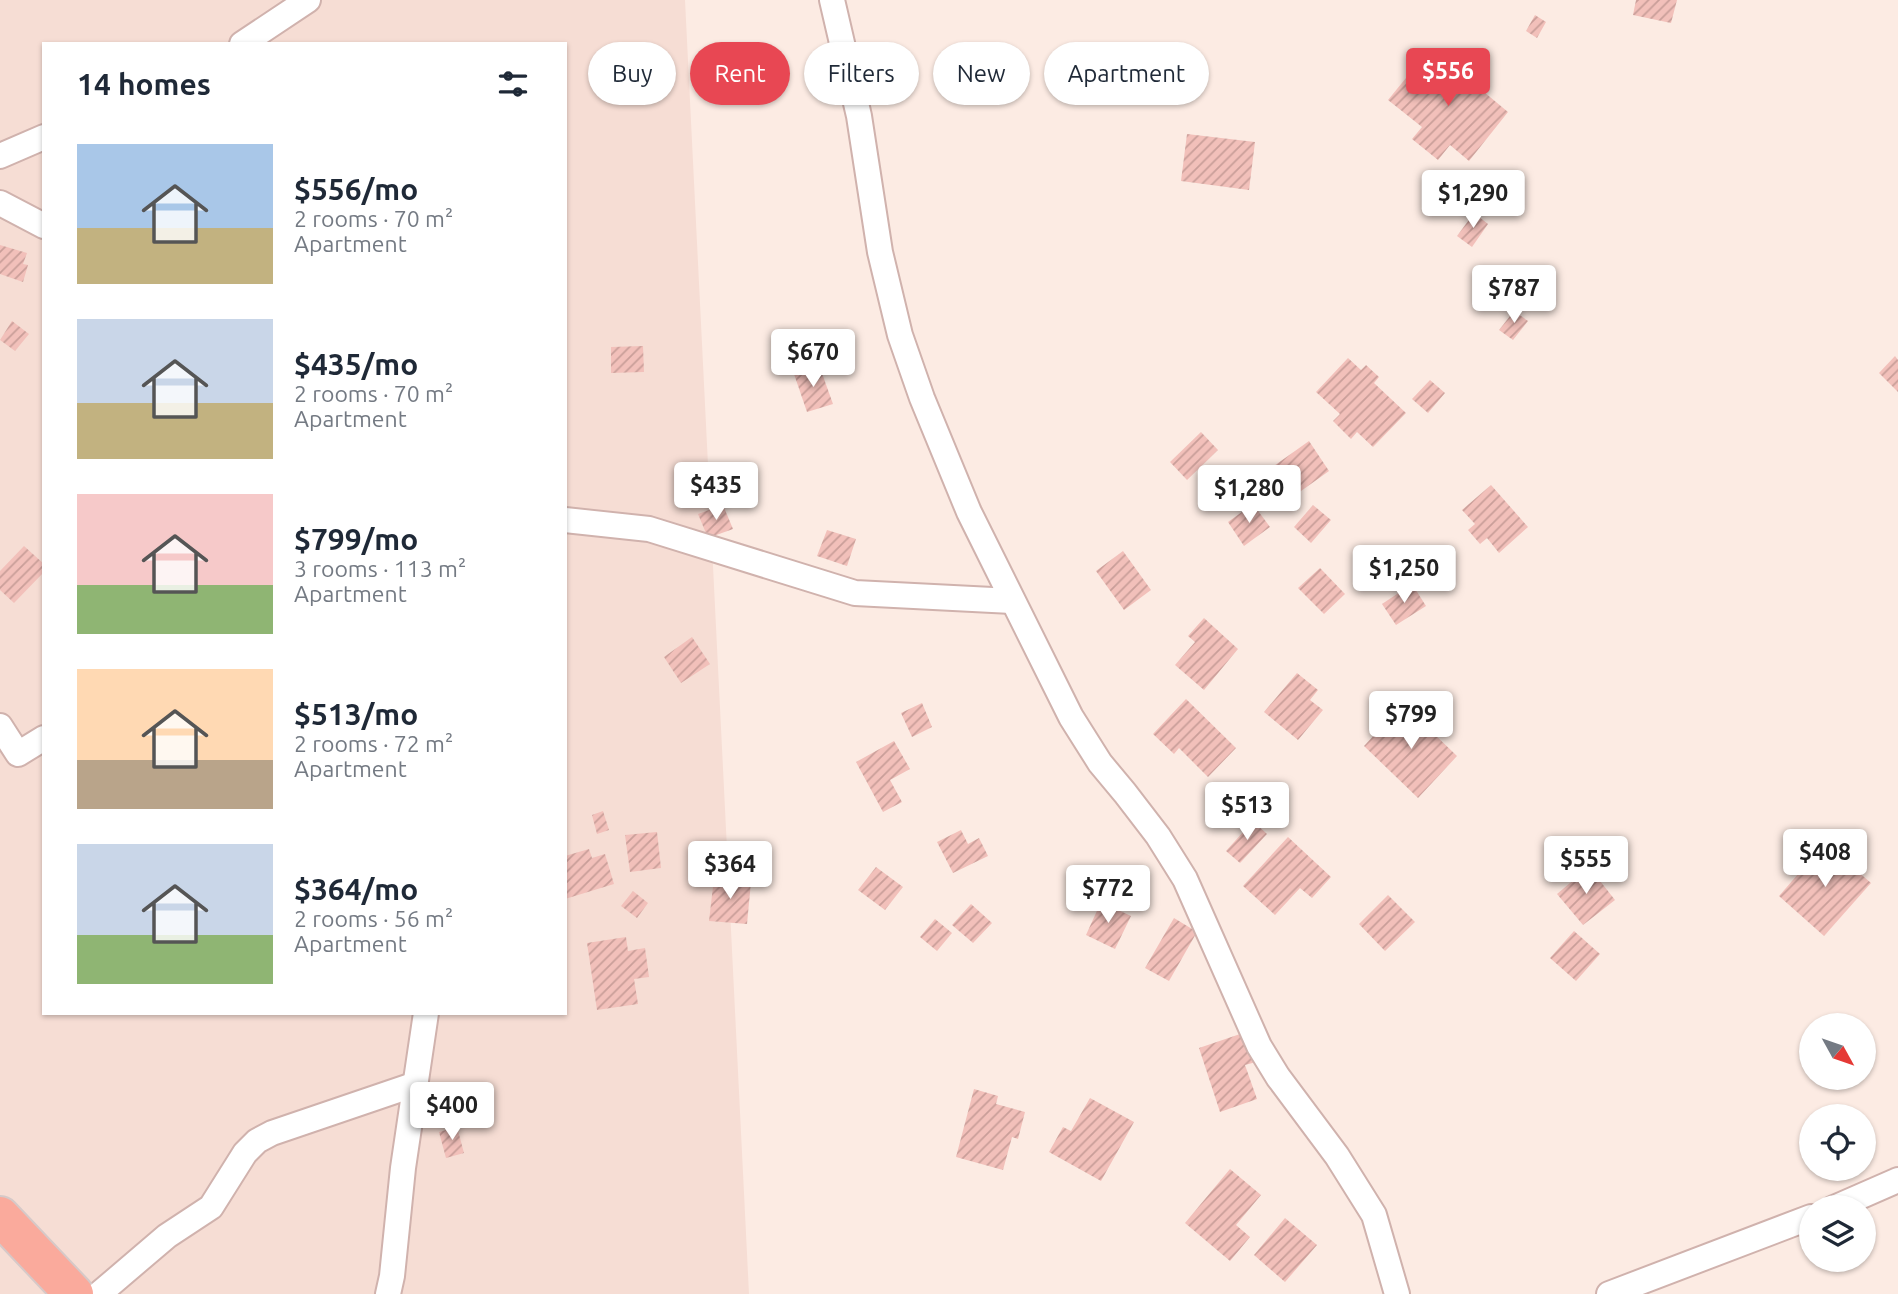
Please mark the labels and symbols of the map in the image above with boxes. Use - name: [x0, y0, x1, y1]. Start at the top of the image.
- pin: $556: [1407, 48, 1489, 108]
- pin: $1,290: [1416, 170, 1530, 230]
- pin: $787: [1473, 266, 1555, 325]
- pin: $670: [772, 330, 854, 389]
- pin: $435: [675, 462, 757, 522]
- pin: $1,280: [1192, 466, 1306, 525]
- pin: $1,250: [1347, 546, 1461, 605]
- pin: $799: [1370, 692, 1452, 751]
- pin: $513: [1206, 782, 1288, 842]
- pin: $408: [1784, 830, 1866, 889]
- pin: $555: [1545, 836, 1627, 896]
- pin: $364: [689, 842, 771, 901]
- pin: $772: [1067, 866, 1149, 925]
- north arrow: [1799, 1013, 1876, 1090]
- pin: $400: [411, 1082, 493, 1142]

